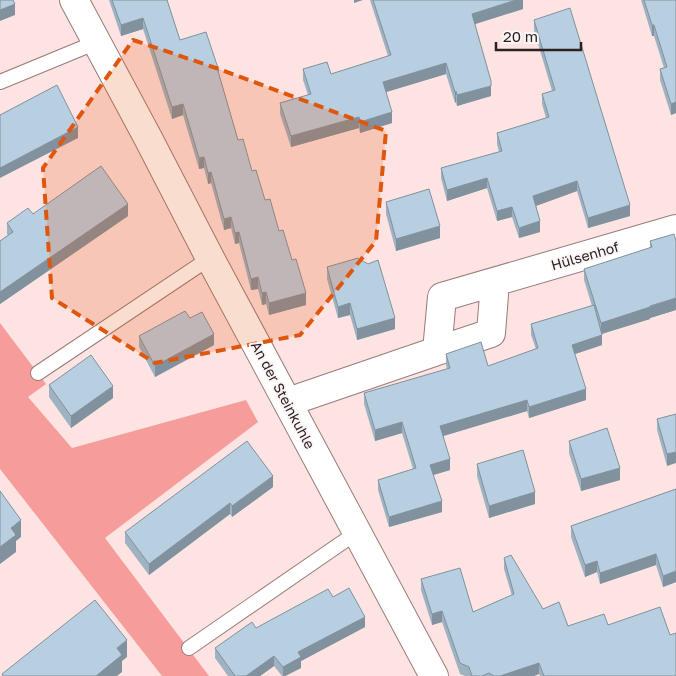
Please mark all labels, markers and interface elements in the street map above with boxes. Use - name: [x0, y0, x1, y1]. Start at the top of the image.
- scale bar: [496, 20, 581, 52]
- text: 20 m: [503, 27, 538, 45]
- street label: Hülsenhof: [549, 238, 621, 273]
- street label: An der Steinkuhle: [248, 338, 319, 451]

